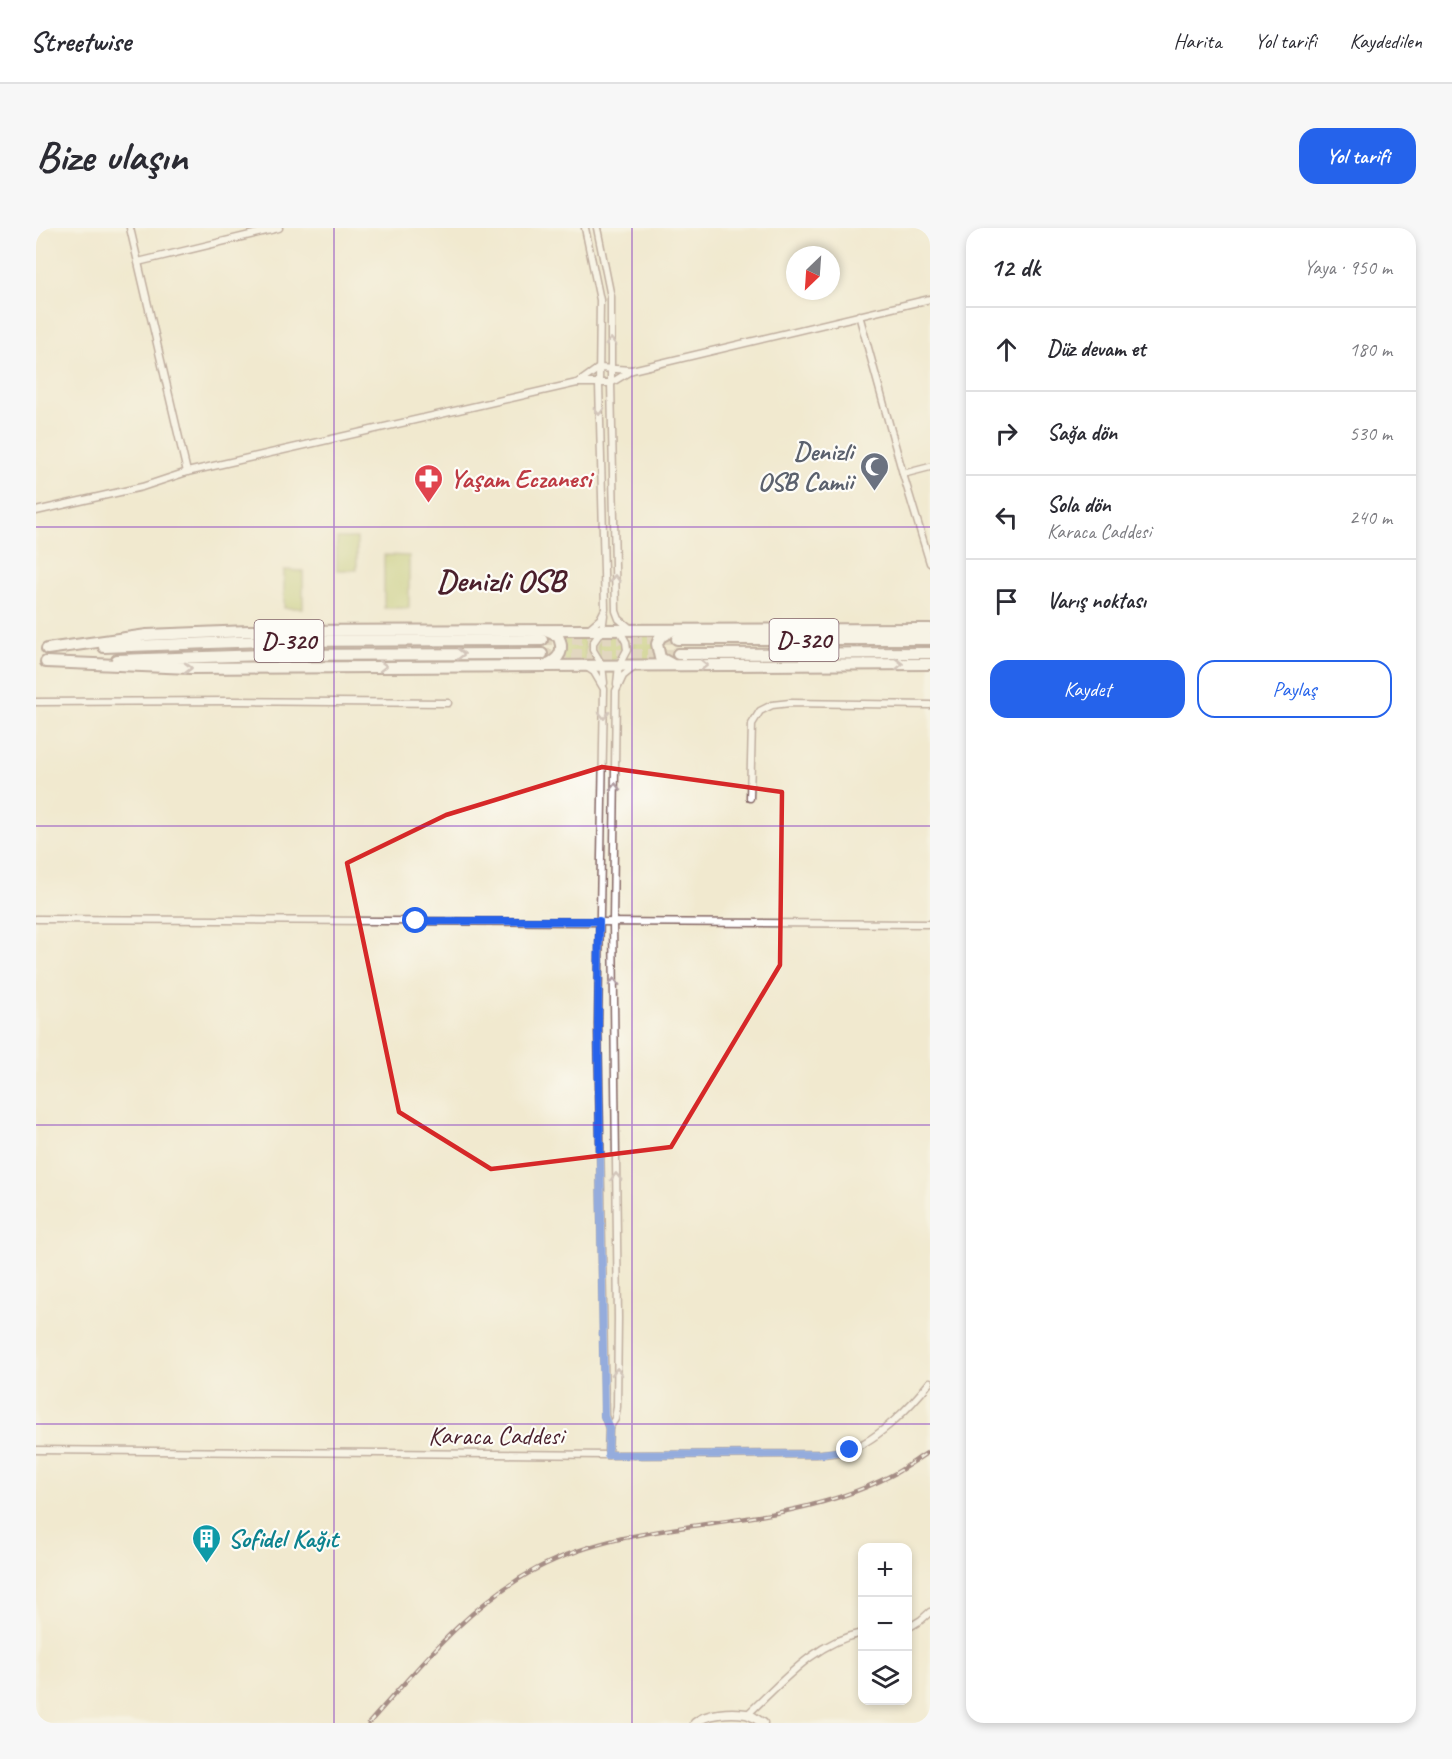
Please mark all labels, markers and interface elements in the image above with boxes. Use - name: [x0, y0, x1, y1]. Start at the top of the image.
- text: Streetwise: [30, 24, 131, 59]
- text: Harita: [1173, 28, 1222, 54]
- text: Yol tarifi: [1255, 28, 1316, 54]
- text: Kaydedilen: [1349, 28, 1422, 54]
- button: Yol tarifi: [1299, 128, 1416, 184]
- text: Bize ulaşın: [36, 130, 187, 183]
- north arrow: [786, 246, 840, 300]
- text: 12 dk: [990, 251, 1040, 284]
- text: Yaya · 950 m: [1304, 255, 1392, 280]
- icon: ahead: [990, 333, 1023, 366]
- text: Düz devam et: [1047, 335, 1145, 363]
- text: 180 m: [1349, 337, 1392, 362]
- one-way arrow: [605, 338, 617, 347]
- one-way arrow: [593, 406, 606, 415]
- icon: right: [990, 417, 1023, 450]
- text: Sağa dön: [1047, 419, 1117, 447]
- text: 530 m: [1349, 421, 1392, 446]
- place label: Denizli OSB Camii: [758, 435, 857, 498]
- mosque icon: Denizli OSB Camii: [858, 450, 890, 492]
- pharmacy icon: Yaşam Eczanesi: [413, 462, 445, 504]
- place label: Yaşam Eczanesi: [450, 462, 595, 495]
- text: Sola dön: [1047, 491, 1111, 519]
- icon: left: [990, 501, 1023, 534]
- text: 240 m: [1349, 505, 1392, 530]
- text: Karaca Caddesi: [1047, 519, 1151, 544]
- district label: Denizli OSB: [436, 560, 568, 601]
- one-way arrow: [609, 574, 621, 583]
- icon: arrive: [990, 585, 1023, 618]
- text: Varış noktası: [1047, 587, 1146, 615]
- road number: D-320: [770, 619, 838, 661]
- road number: D-320: [254, 620, 324, 662]
- one-way arrow: [456, 648, 465, 660]
- one-way arrow: [894, 658, 903, 670]
- one-way arrow: [699, 659, 708, 671]
- one-way arrow: [378, 660, 387, 672]
- button: Kaydet: [990, 660, 1185, 718]
- button: Paylaş: [1197, 660, 1392, 718]
- one-way arrow: [183, 662, 192, 674]
- one-way arrow: [598, 710, 610, 719]
- one-way arrow: [609, 782, 621, 791]
- route start: [402, 907, 428, 933]
- one-way arrow: [608, 977, 620, 986]
- one-way arrow: [610, 1172, 622, 1181]
- one-way arrow: [611, 1367, 623, 1376]
- street label: Karaca Caddesi: [428, 1419, 567, 1452]
- route end: [836, 1436, 862, 1462]
- building icon: Sofidel Kağıt: [191, 1522, 223, 1564]
- place label: Sofidel Kağıt: [228, 1522, 340, 1555]
- map controls: [858, 1543, 912, 1705]
- button: +: [858, 1543, 912, 1597]
- button: −: [858, 1597, 912, 1651]
- button: layers: [858, 1651, 912, 1705]

